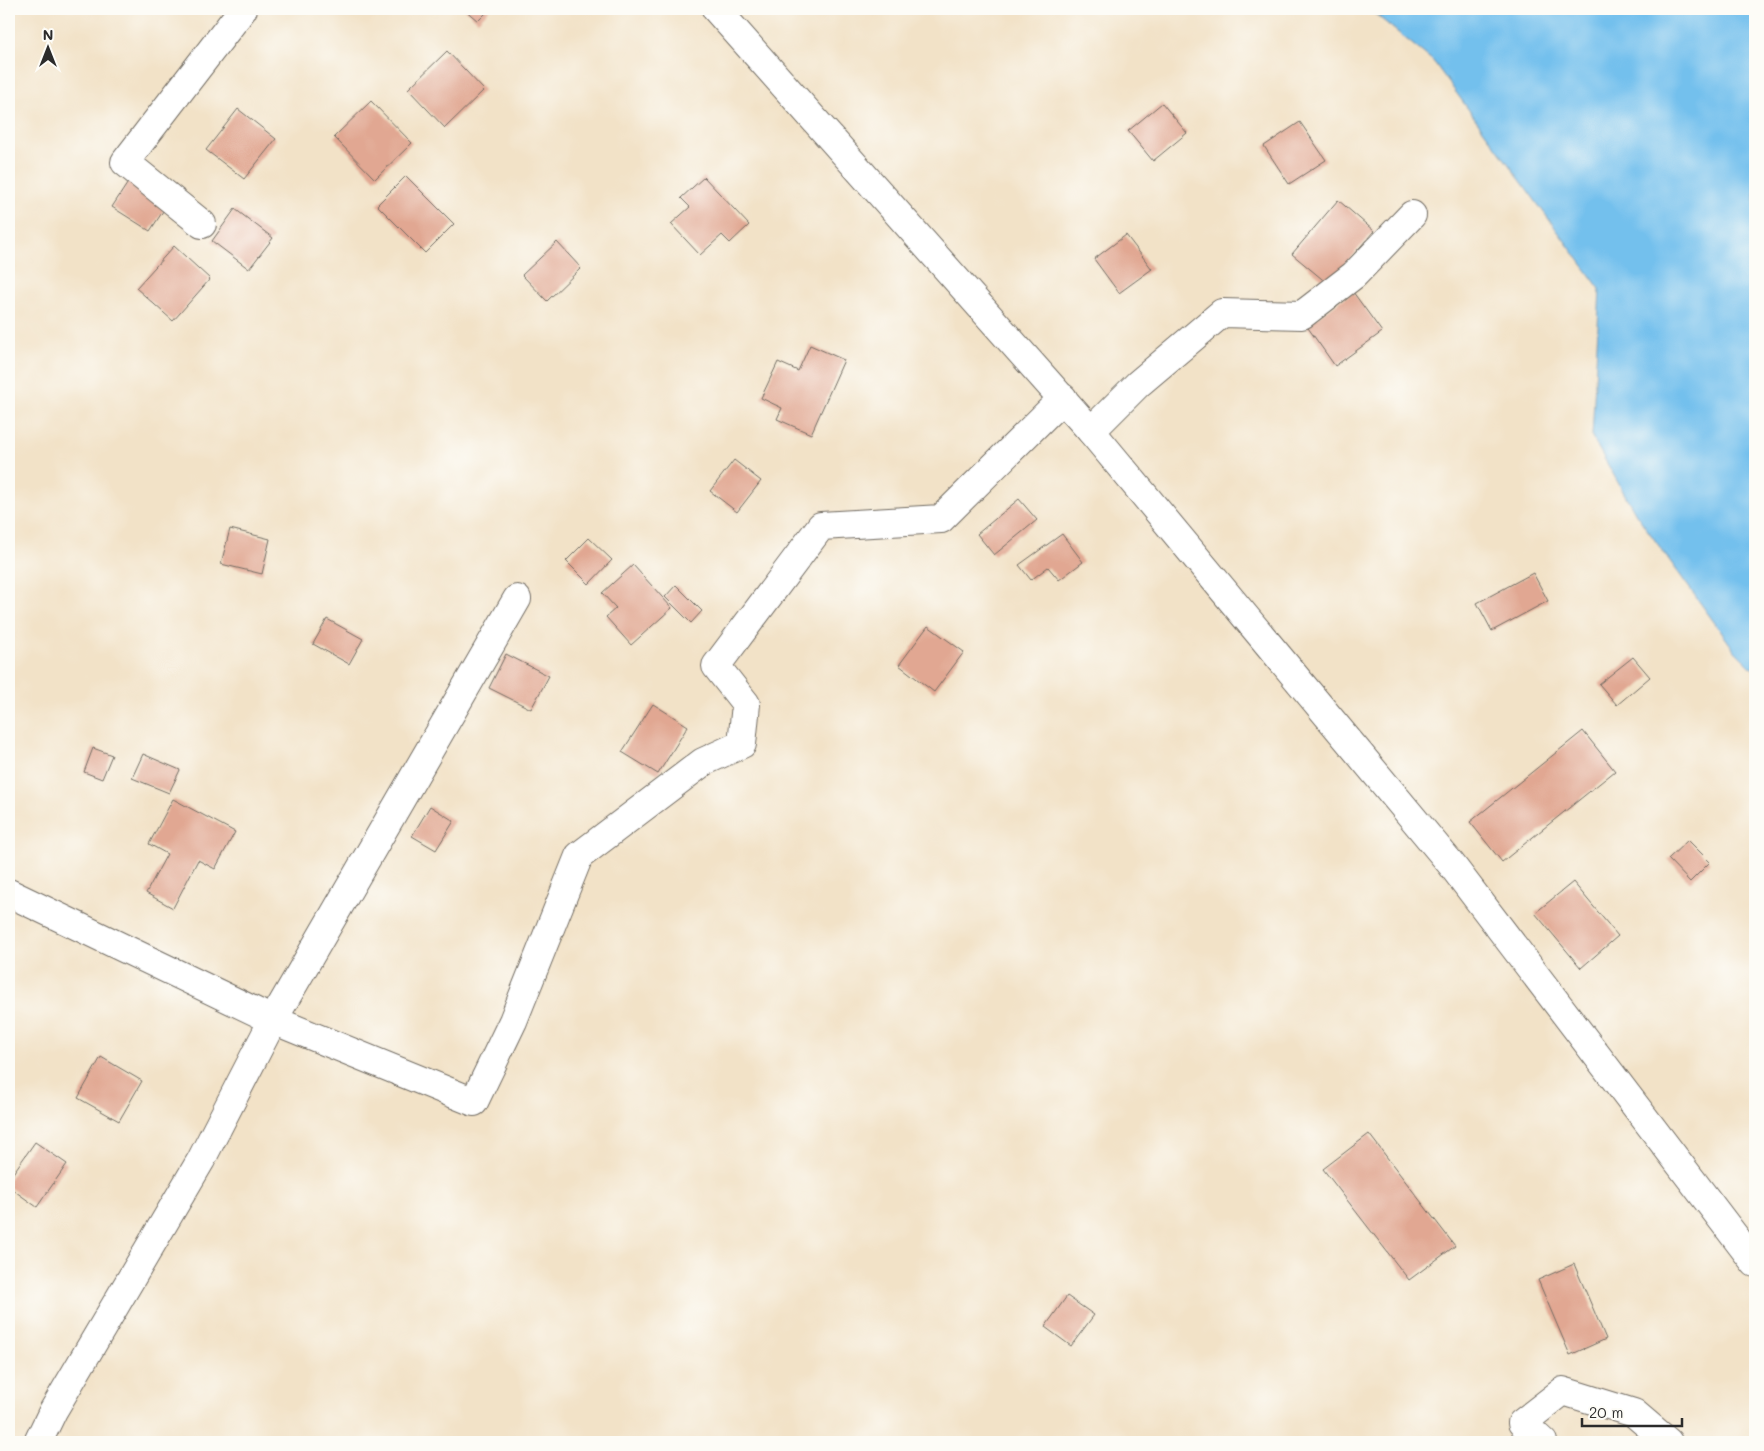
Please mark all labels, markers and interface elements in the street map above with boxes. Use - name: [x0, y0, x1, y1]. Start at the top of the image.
- north arrow: [22, 22, 72, 72]
- text: N: [43, 25, 53, 44]
- scale bar: [1582, 1396, 1682, 1428]
- text: 20 m: [1589, 1402, 1623, 1422]

